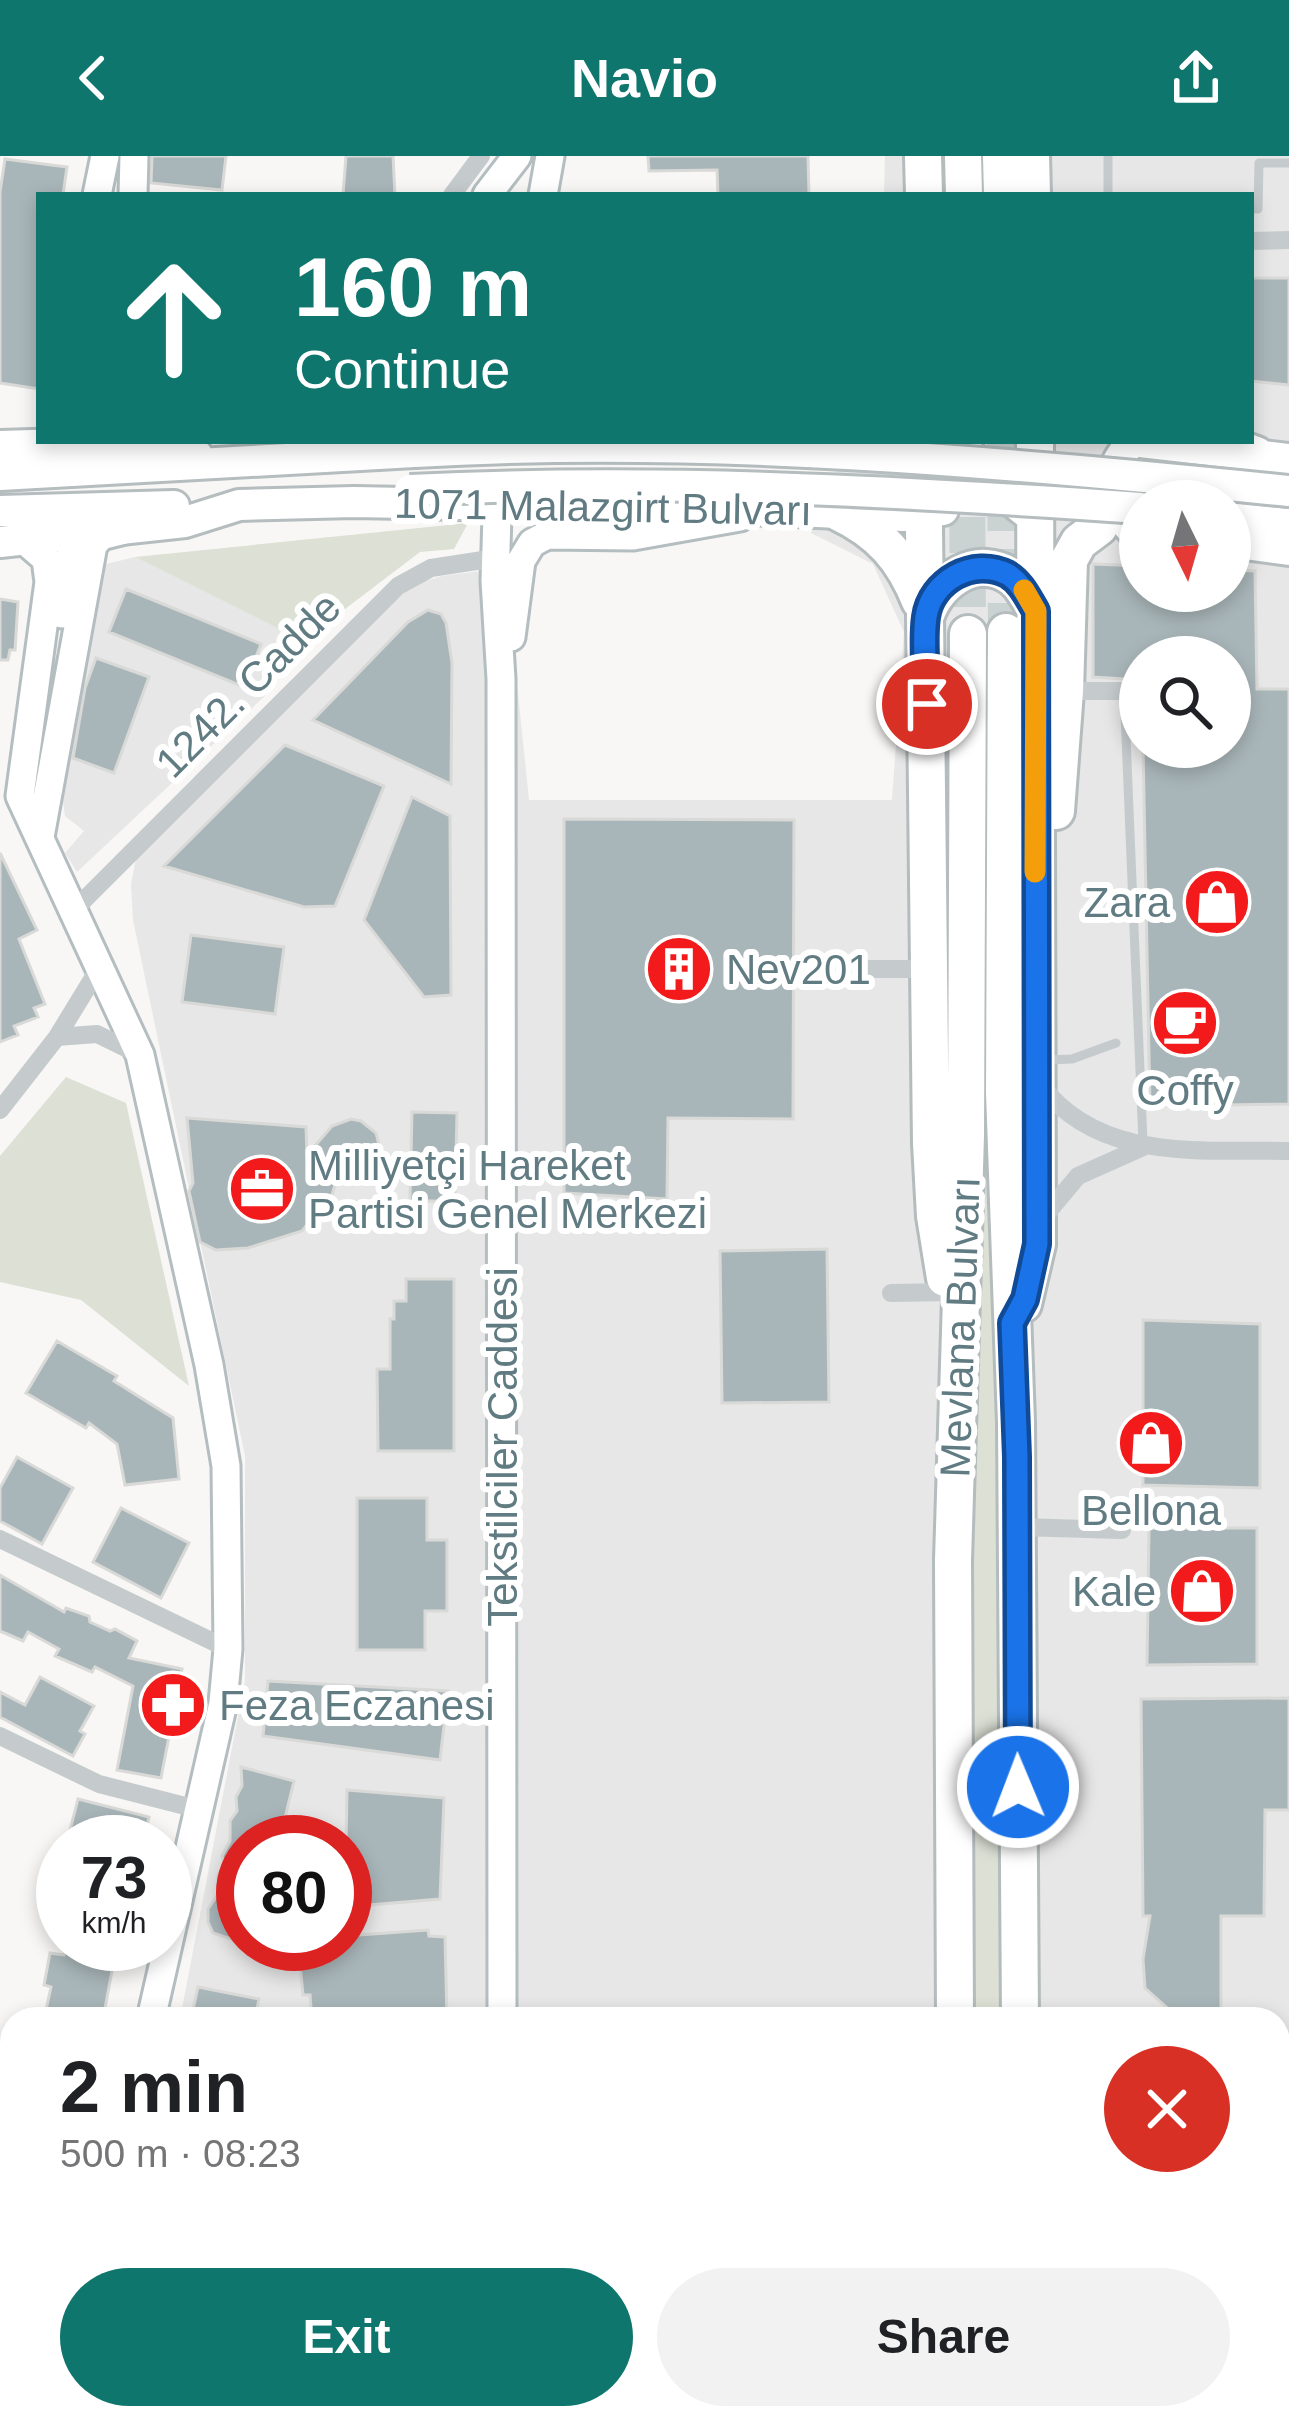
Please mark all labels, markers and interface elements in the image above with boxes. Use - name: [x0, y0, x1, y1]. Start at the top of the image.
- icon: back: [60, 45, 126, 111]
- icon: share: [1163, 45, 1229, 111]
- text: Navio: [571, 48, 718, 108]
- icon: ahead: [96, 240, 252, 396]
- text: 160 m: [294, 240, 532, 334]
- text: Continue: [294, 339, 510, 399]
- street label: 1071 Malazgirt Bulvarı: [394, 480, 812, 534]
- north arrow: [1119, 480, 1251, 612]
- map controls: [1119, 480, 1251, 768]
- street label: 1242. Cadde: [146, 583, 350, 787]
- button: search: [1119, 636, 1251, 768]
- pin: [876, 653, 978, 755]
- icon: arrive: [894, 671, 960, 737]
- shop icon: Zara: [1182, 867, 1252, 937]
- place label: Zara: [1084, 879, 1171, 926]
- building icon: Nev201: [644, 934, 714, 1004]
- place label: Nev201: [726, 946, 871, 993]
- cafe icon: Coffy: [1150, 988, 1220, 1058]
- place label: Coffy: [1136, 1067, 1234, 1114]
- place label: Milliyetçi Hareket Partisi Genel Merkezi: [308, 1142, 707, 1237]
- office icon: Milliyetçi Hareket Partisi Genel Merkezi: [227, 1154, 297, 1224]
- street label: Mevlana Bulvarı: [931, 1176, 989, 1478]
- street label: Tekstilciler Caddesi: [479, 1267, 526, 1627]
- shop icon: Bellona: [1116, 1408, 1186, 1478]
- place label: Bellona: [1081, 1487, 1222, 1534]
- shop icon: Kale: [1167, 1556, 1237, 1626]
- place label: Kale: [1072, 1568, 1156, 1615]
- pharmacy icon: Feza Eczanesi: [138, 1670, 208, 1740]
- place label: Feza Eczanesi: [219, 1682, 494, 1729]
- position arrow: [955, 1724, 1081, 1850]
- speed limit sign: 80: [216, 1815, 372, 1971]
- text: 73: [81, 1844, 147, 1911]
- text: km/h: [81, 1906, 147, 1939]
- button: close: [1104, 2046, 1230, 2172]
- text: 2 min: [60, 2047, 248, 2127]
- text: 500 m · 08:23: [60, 2132, 301, 2175]
- button: Exit: [60, 2268, 633, 2406]
- button: Share: [657, 2268, 1230, 2406]

